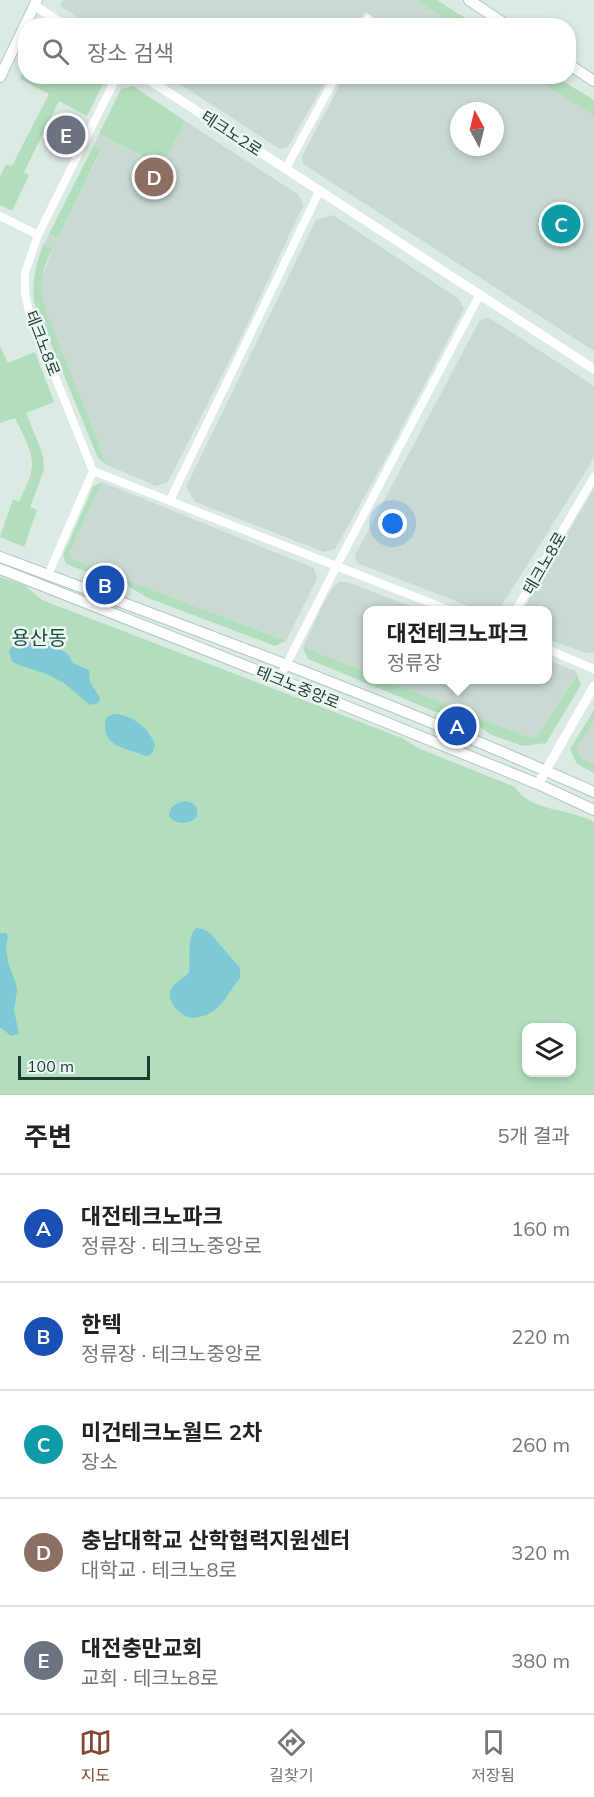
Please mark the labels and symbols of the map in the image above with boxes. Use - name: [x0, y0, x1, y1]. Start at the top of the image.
- north arrow: [450, 102, 504, 156]
- street label: 테크노2로: [198, 106, 266, 160]
- pin: E: [46, 112, 86, 158]
- pin: D: [134, 154, 174, 200]
- pin: C: [542, 202, 580, 246]
- street label: 테크노8로: [21, 307, 65, 379]
- your location: [378, 509, 407, 538]
- street label: 테크노8로: [518, 528, 570, 598]
- pin: B: [86, 562, 124, 608]
- district label: 용산동: [11, 625, 67, 650]
- street label: 테크노중앙로: [253, 661, 343, 713]
- pin: A: [438, 704, 476, 748]
- scale bar: [18, 1053, 150, 1080]

